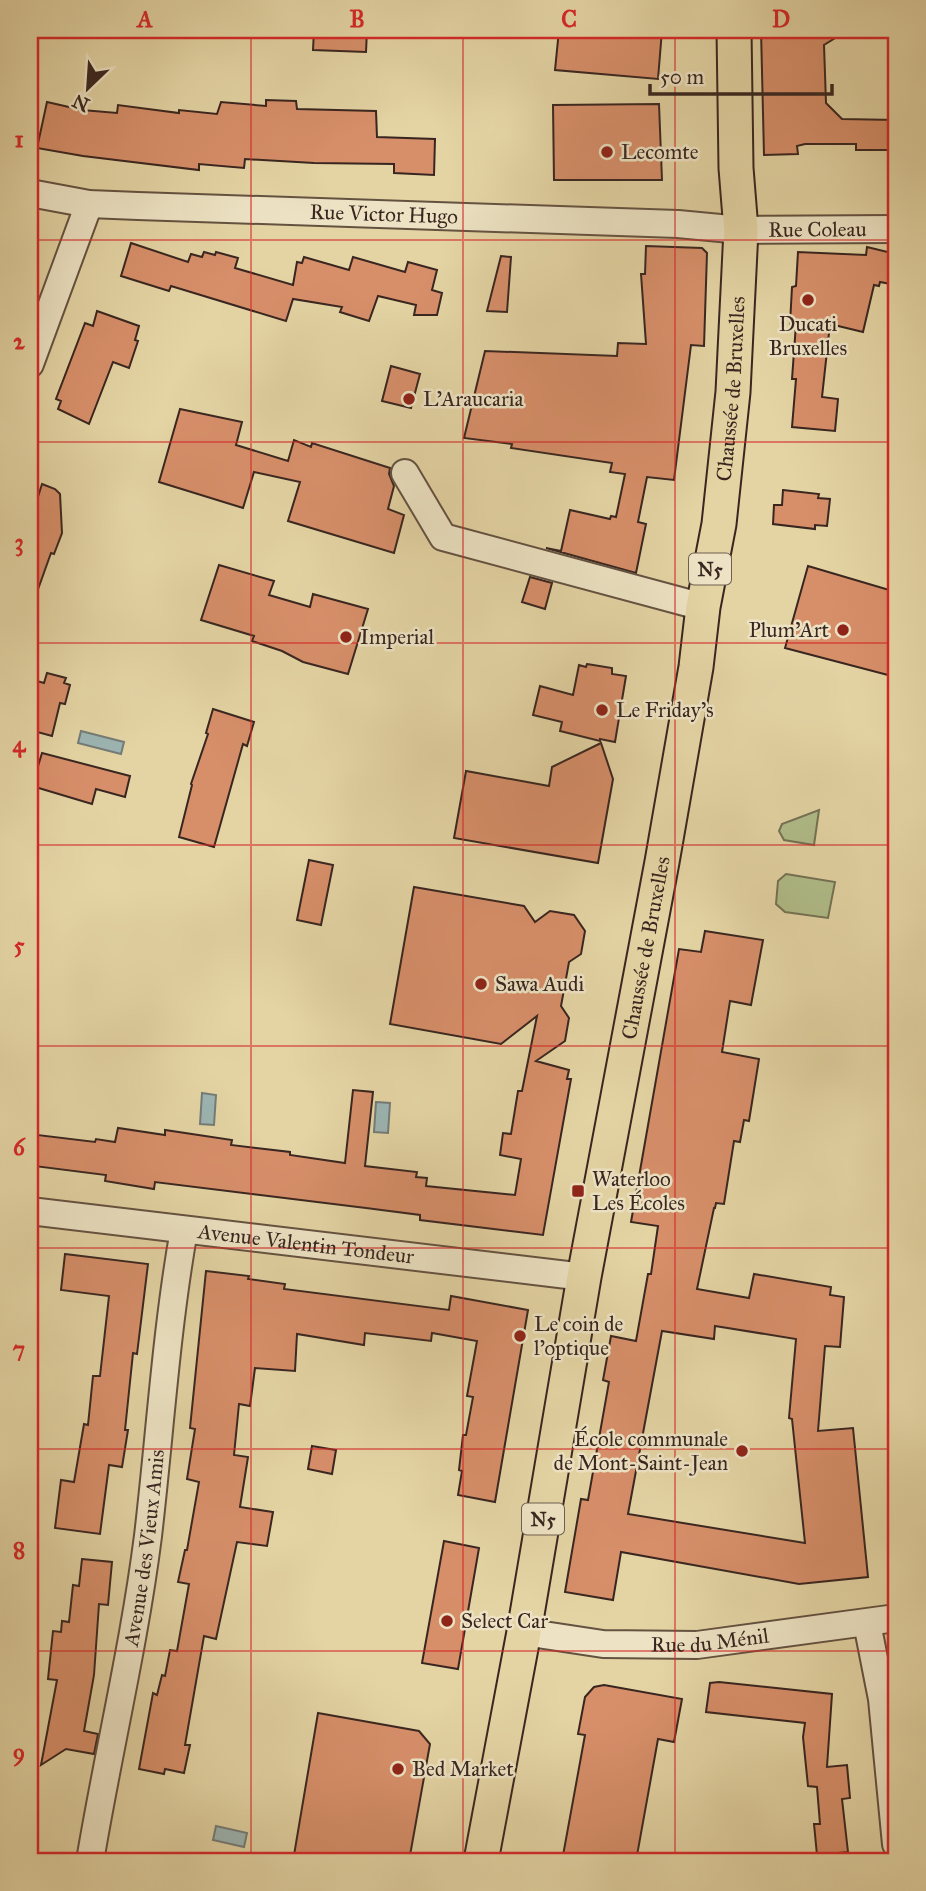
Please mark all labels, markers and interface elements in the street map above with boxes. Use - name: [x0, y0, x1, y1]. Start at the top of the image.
- text: A: [135, 5, 153, 33]
- text: B: [349, 5, 365, 33]
- text: C: [561, 5, 577, 33]
- text: D: [772, 5, 790, 33]
- north arrow: [52, 52, 122, 122]
- scale bar: [650, 52, 832, 96]
- text: 50 m: [660, 64, 705, 90]
- text: N: [69, 89, 93, 117]
- text: 1: [14, 125, 24, 153]
- place label: Lecomte: [621, 139, 699, 165]
- marker: Lecomte: [599, 144, 615, 160]
- street label: Rue Victor Hugo: [309, 199, 459, 230]
- street label: Rue Coleau: [768, 216, 867, 243]
- marker: Ducati Bruxelles: [800, 292, 816, 308]
- street label: Chaussée de Bruxelles: [711, 295, 751, 483]
- place label: Ducati Bruxelles: [769, 311, 847, 361]
- text: 2: [13, 327, 25, 355]
- place label: L'Araucaria: [423, 386, 524, 412]
- marker: L'Araucaria: [401, 391, 417, 407]
- text: 3: [14, 528, 24, 557]
- road number: N5: [689, 554, 731, 584]
- place label: Plum'Art: [749, 617, 830, 643]
- marker: Plum'Art: [835, 622, 851, 638]
- place label: Imperial: [360, 624, 434, 650]
- marker: Imperial: [338, 629, 354, 645]
- place label: Le Friday's: [616, 697, 714, 723]
- marker: Le Friday's: [594, 702, 610, 718]
- text: 4: [13, 730, 27, 758]
- street label: Chaussée de Bruxelles: [616, 854, 676, 1042]
- text: 5: [14, 931, 25, 959]
- place label: Sawa Audi: [495, 971, 585, 997]
- marker: Sawa Audi: [473, 976, 489, 992]
- text: 6: [13, 1133, 26, 1161]
- place label: Waterloo Les Écoles: [592, 1166, 685, 1216]
- marker: Waterloo Les Écoles: [570, 1183, 586, 1199]
- street label: Avenue Valentin Tondeur: [196, 1218, 416, 1270]
- place label: Le coin de l'optique: [534, 1311, 624, 1361]
- marker: Le coin de l'optique: [512, 1328, 528, 1344]
- text: 7: [13, 1335, 25, 1363]
- place label: École communale de Mont-Saint-Jean: [554, 1425, 728, 1476]
- marker: École communale de Mont-Saint-Jean: [734, 1443, 750, 1459]
- street label: Avenue des Vieux Amis: [118, 1448, 170, 1649]
- road number: N5: [522, 1504, 564, 1534]
- text: 8: [13, 1536, 25, 1564]
- place label: Select Car: [461, 1608, 548, 1634]
- marker: Select Car: [439, 1613, 455, 1629]
- street label: Rue du Ménil: [651, 1622, 771, 1658]
- text: 9: [13, 1738, 25, 1767]
- place label: Bed Market: [412, 1756, 514, 1782]
- marker: Bed Market: [390, 1761, 406, 1777]

